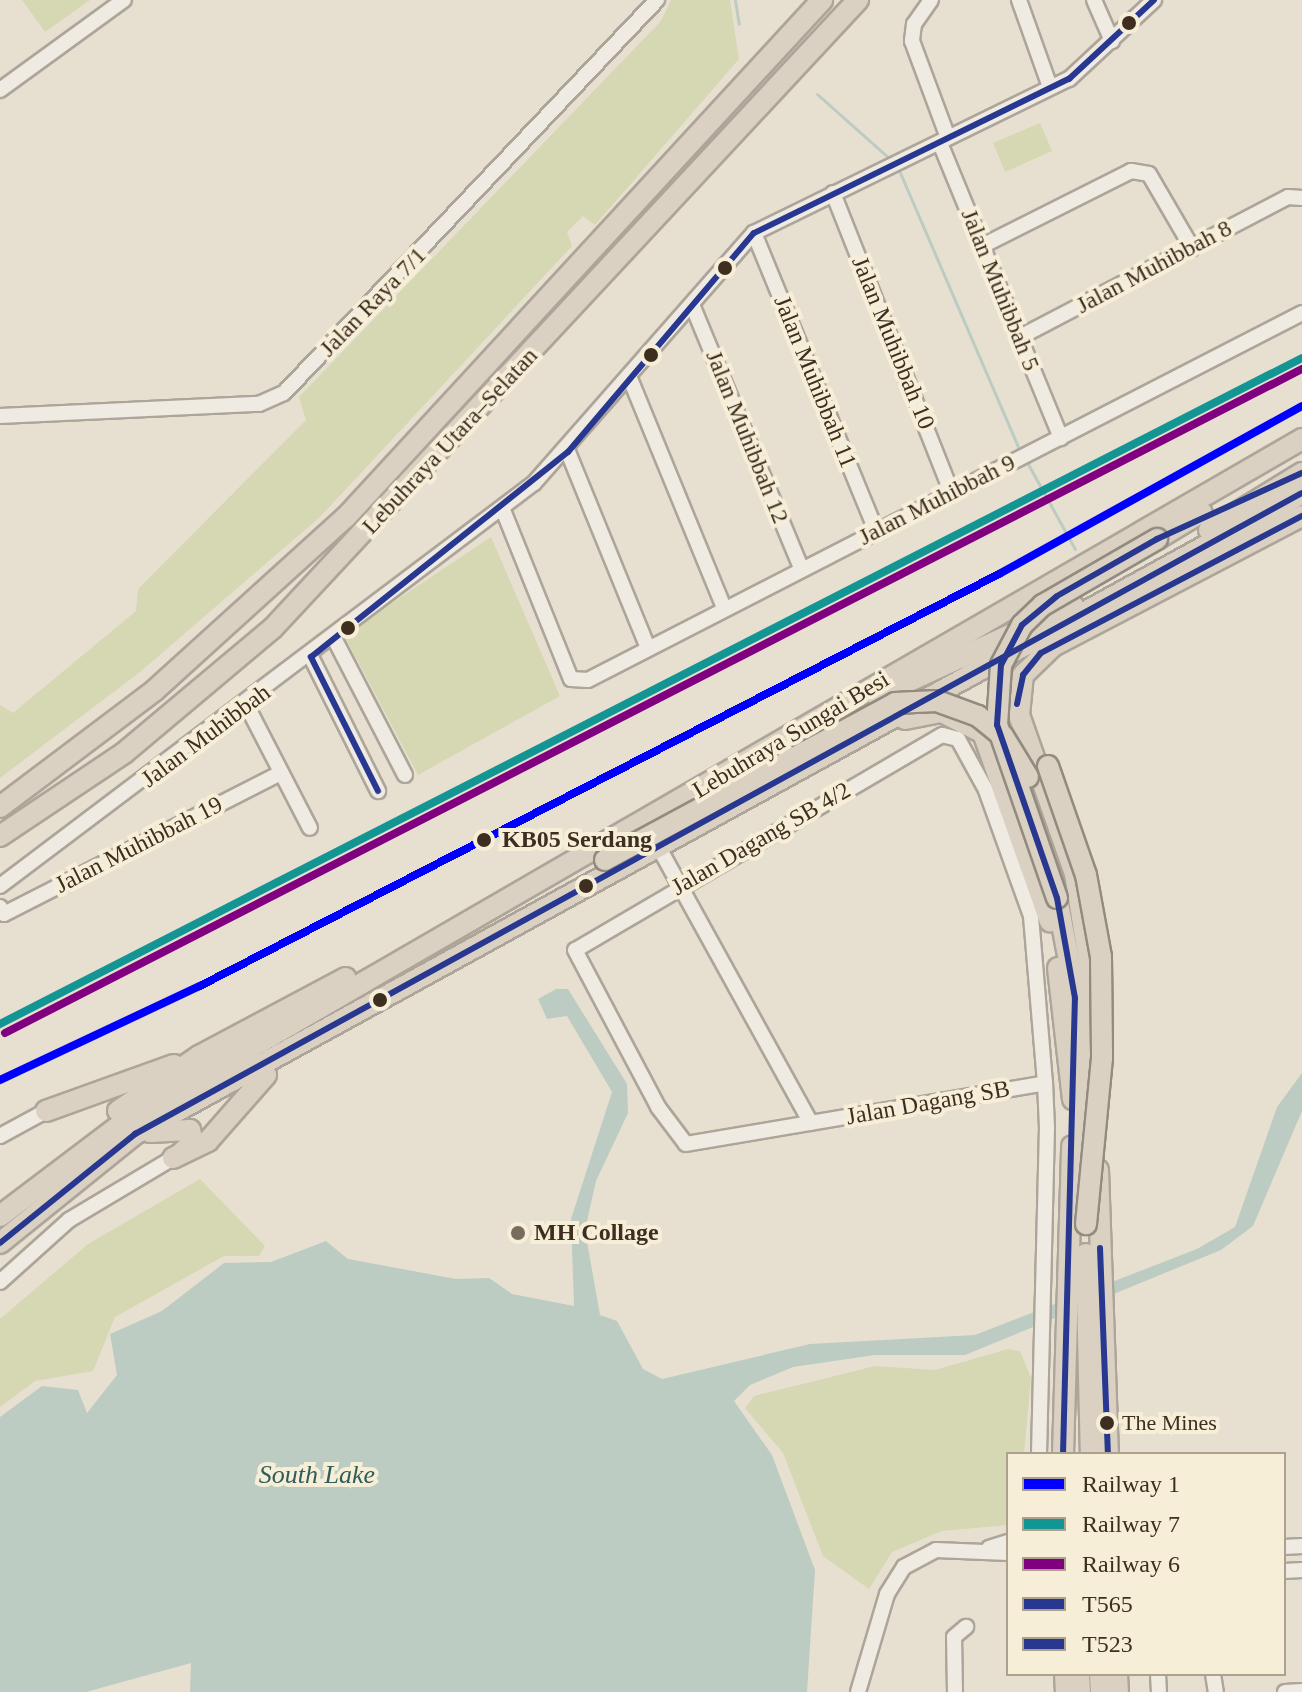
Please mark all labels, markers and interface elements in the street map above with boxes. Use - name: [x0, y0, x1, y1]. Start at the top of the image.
- unlabelled marker: [1121, 15, 1137, 31]
- street label: Jalan Muhibbah 5: [950, 193, 1050, 387]
- street label: Jalan Muhibbah 8: [1060, 208, 1248, 326]
- street label: Jalan Raya 7/1: [306, 234, 440, 370]
- street label: Jalan Muhibbah 10: [840, 240, 946, 446]
- unlabelled marker: [717, 260, 733, 276]
- street label: Jalan Muhibbah 11: [762, 279, 868, 485]
- street label: Lebuhraya Utara–Selatan: [344, 329, 556, 553]
- street label: Jalan Muhibbah 12: [694, 334, 800, 540]
- unlabelled marker: [643, 347, 659, 363]
- street label: Jalan Muhibbah 9: [842, 442, 1032, 558]
- unlabelled marker: [340, 620, 356, 636]
- street label: Lebuhraya Sungai Besi: [676, 658, 906, 812]
- street label: Jalan Muhibbah: [126, 671, 286, 801]
- street label: Jalan Dagang SB 4/2: [655, 769, 867, 909]
- street label: Jalan Muhibbah 19: [38, 784, 240, 906]
- place label: KB05 Serdang: [502, 826, 667, 854]
- marker: KB05 Serdang: [473, 829, 495, 851]
- unlabelled marker: [578, 878, 594, 894]
- unlabelled marker: [372, 992, 388, 1008]
- street label: Jalan Dagang SB: [833, 1073, 1023, 1133]
- place label: MH Collage: [534, 1219, 666, 1247]
- marker: MH Collage: [509, 1224, 527, 1242]
- place label: The Mines: [1122, 1410, 1225, 1436]
- marker: The Mines: [1099, 1415, 1115, 1431]
- legend: [1006, 1452, 1286, 1676]
- water label: South Lake: [249, 1459, 385, 1491]
- text: Railway 1: [1082, 1471, 1180, 1497]
- text: Railway 7: [1082, 1511, 1180, 1537]
- text: Railway 6: [1082, 1551, 1180, 1577]
- text: T565: [1082, 1591, 1133, 1617]
- text: T523: [1082, 1631, 1133, 1657]

